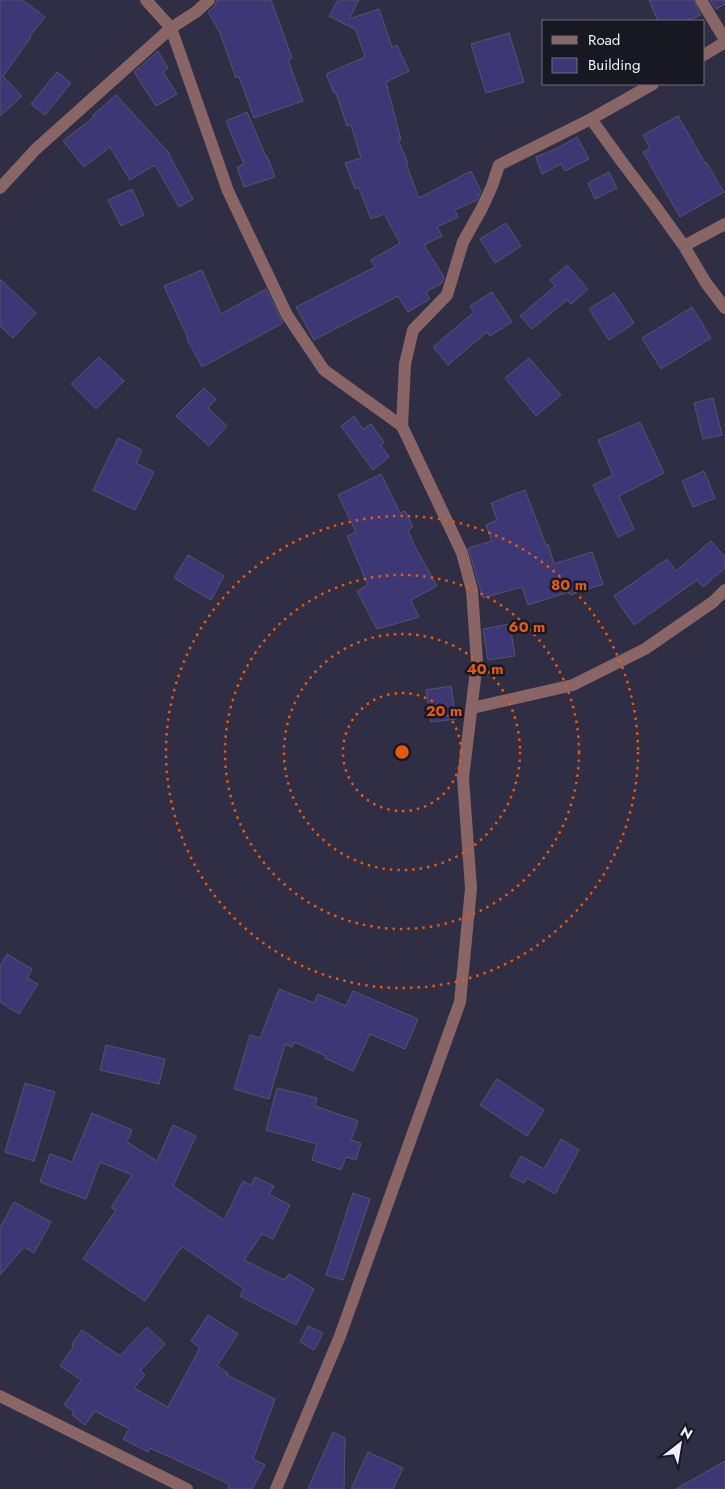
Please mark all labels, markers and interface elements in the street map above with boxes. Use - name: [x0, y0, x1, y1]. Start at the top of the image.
- legend: [542, 20, 705, 85]
- text: Road: [588, 29, 620, 51]
- text: Building: [588, 54, 640, 76]
- text: 80 m: [551, 574, 587, 596]
- text: 60 m: [509, 616, 545, 638]
- text: 40 m: [466, 658, 504, 680]
- text: 20 m: [426, 700, 462, 722]
- centre of rings: [393, 743, 411, 761]
- north arrow: [655, 1419, 705, 1469]
- text: N: [677, 1421, 697, 1444]

